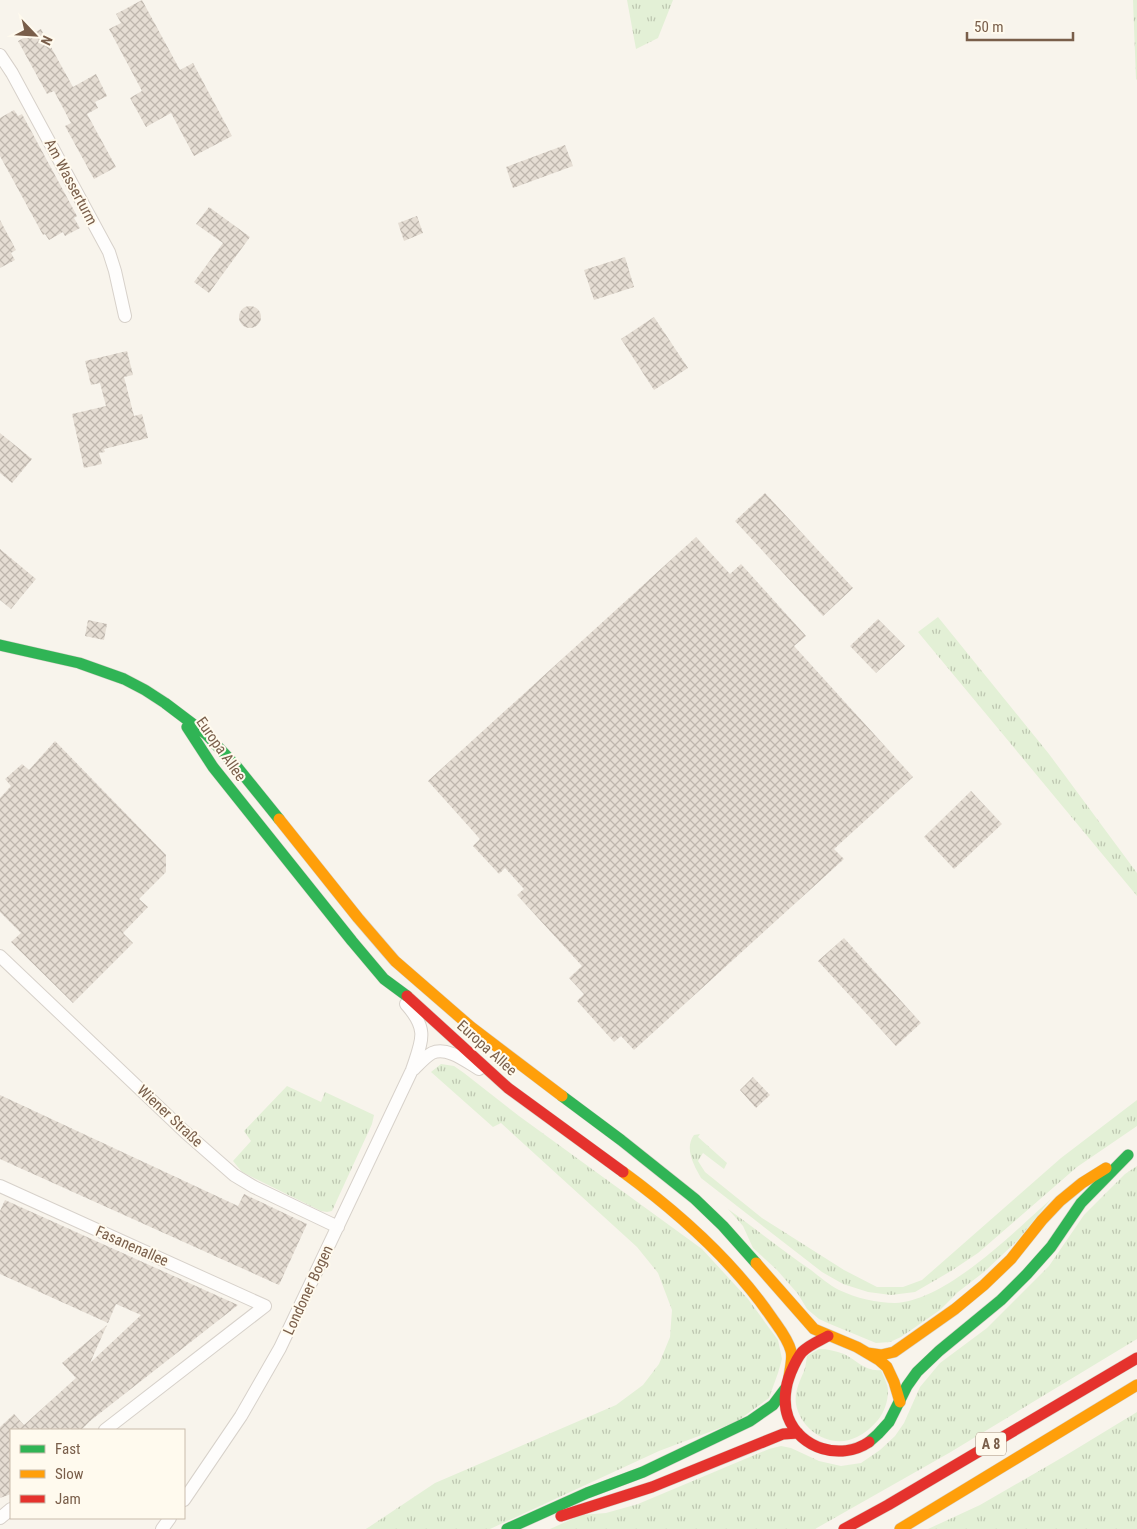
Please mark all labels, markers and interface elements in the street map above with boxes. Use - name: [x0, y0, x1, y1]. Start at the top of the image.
- north arrow: [10, 10, 60, 60]
- scale bar: [967, 10, 1073, 42]
- text: 50 m: [974, 18, 1004, 36]
- text: N: [38, 33, 56, 48]
- street label: Am Wasserturm: [41, 136, 101, 228]
- street label: Europa Allee: [192, 713, 250, 785]
- street label: Europa Allee: [453, 1016, 521, 1080]
- street label: Wiener Straße: [134, 1081, 206, 1151]
- street label: Fasanenallee: [93, 1222, 171, 1270]
- street label: Londoner Bogen: [279, 1242, 337, 1338]
- legend: [10, 1429, 185, 1519]
- road number: A 8: [976, 1432, 1006, 1456]
- text: Fast: [55, 1440, 80, 1458]
- text: Slow: [55, 1465, 84, 1483]
- text: Jam: [55, 1490, 81, 1508]

